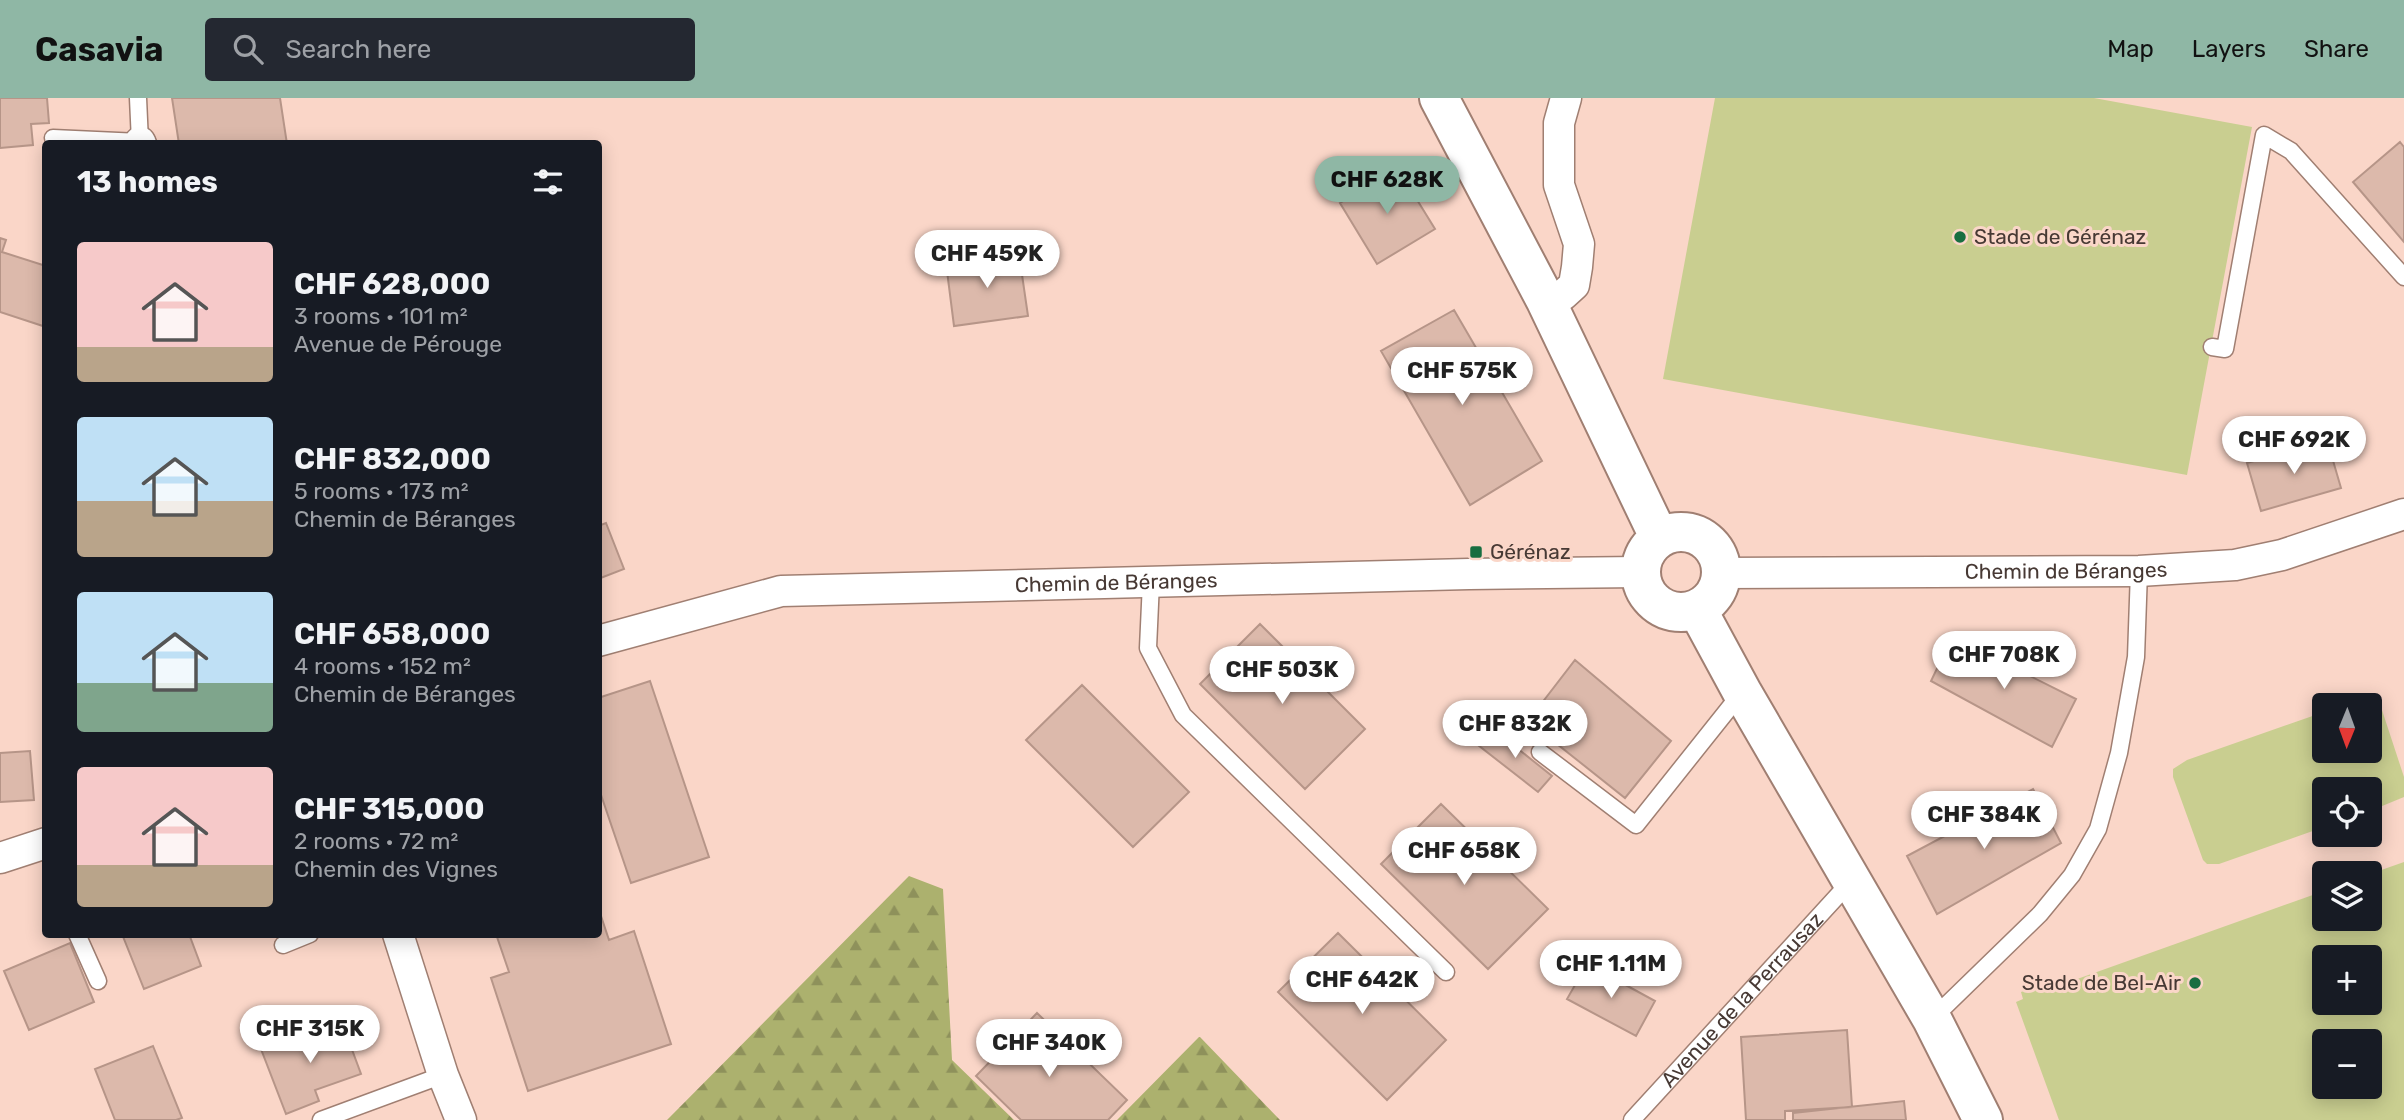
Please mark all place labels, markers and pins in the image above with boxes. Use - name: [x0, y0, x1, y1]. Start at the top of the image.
- pin: CHF 628K: [1315, 156, 1459, 216]
- place label: Stade de Gérénaz: [1974, 224, 2146, 249]
- marker: Stade de Gérénaz: [1952, 229, 1968, 245]
- pin: CHF 459K: [915, 230, 1059, 290]
- pin: CHF 575K: [1390, 348, 1534, 407]
- pin: CHF 692K: [2222, 416, 2366, 476]
- place label: Gérénaz: [1490, 539, 1571, 564]
- marker: Gérénaz: [1468, 544, 1484, 560]
- pin: CHF 708K: [1932, 632, 2076, 691]
- pin: CHF 503K: [1210, 646, 1354, 706]
- pin: CHF 832K: [1443, 700, 1587, 760]
- pin: CHF 384K: [1912, 792, 2056, 851]
- pin: CHF 658K: [1392, 828, 1536, 887]
- pin: CHF 1.11M: [1531, 940, 1691, 1000]
- pin: CHF 642K: [1290, 956, 1434, 1016]
- place label: Stade de Bel-Air: [2022, 970, 2181, 995]
- marker: Stade de Bel-Air: [2187, 975, 2203, 991]
- pin: CHF 315K: [238, 1006, 382, 1065]
- pin: CHF 340K: [977, 1020, 1121, 1079]

